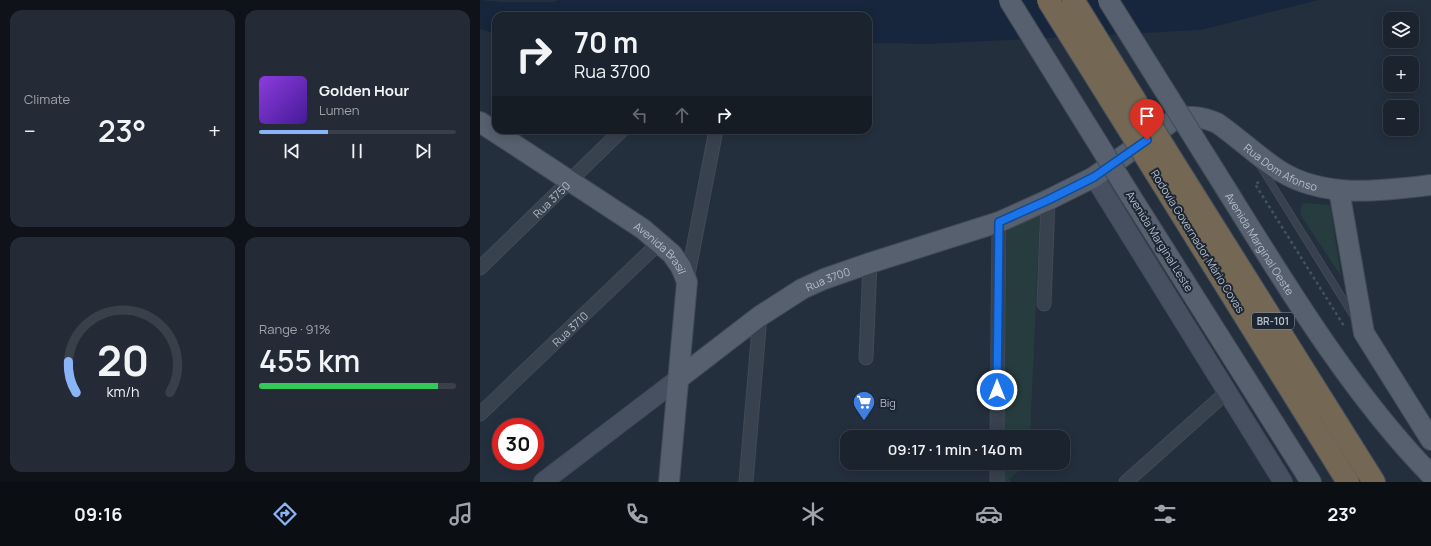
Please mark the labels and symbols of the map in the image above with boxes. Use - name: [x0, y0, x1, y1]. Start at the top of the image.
- pin: [1130, 99, 1164, 140]
- street label: Rua Dom Afonso: [1241, 140, 1320, 194]
- street label: Rodovia Governador Mário Covas: [1148, 167, 1249, 316]
- street label: Rua 3750: [529, 177, 573, 221]
- street label: Avenida Marginal Leste: [1123, 188, 1197, 295]
- street label: Avenida Marginal Oeste: [1222, 189, 1298, 298]
- street label: Avenida Brasil: [631, 218, 690, 276]
- street label: Rua 3700: [803, 263, 852, 294]
- street label: Rua 3710: [548, 308, 591, 349]
- road number: BR-101: [1252, 313, 1294, 329]
- position arrow: [976, 369, 1018, 411]
- supermarket icon: Big: [851, 389, 877, 422]
- place label: Big: [880, 395, 896, 410]
- speed limit sign: 30: [492, 418, 544, 470]

